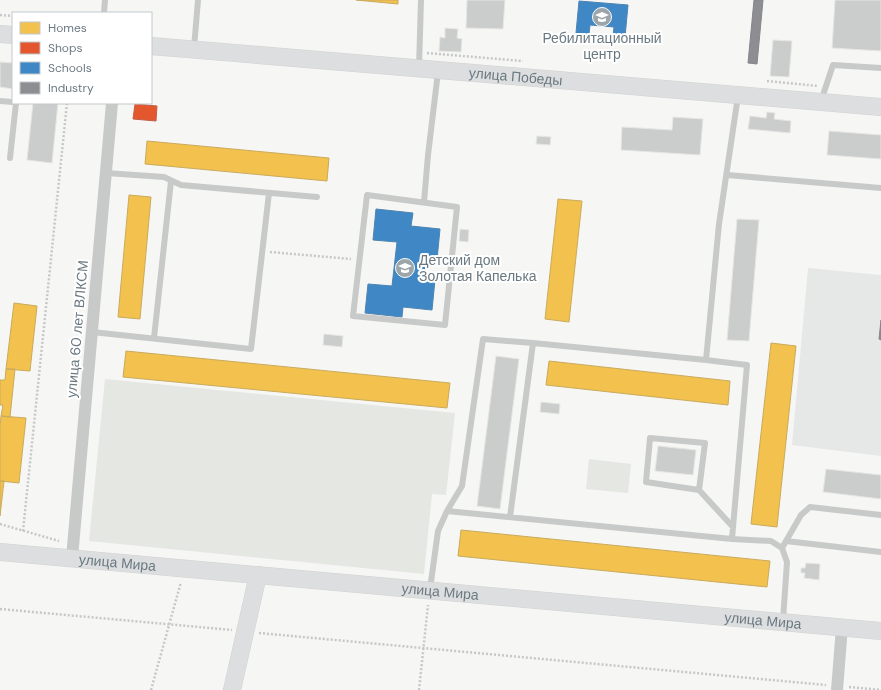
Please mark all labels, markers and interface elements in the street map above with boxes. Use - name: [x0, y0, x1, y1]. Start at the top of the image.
- school or university icon: Ребилитационный центр: [591, 6, 613, 28]
- legend: [12, 12, 152, 104]
- text: Homes: [48, 20, 87, 36]
- place label: Ребилитационный центр: [542, 29, 662, 63]
- text: Shops: [48, 40, 83, 56]
- text: Schools: [48, 60, 92, 76]
- street label: улица Победы: [468, 64, 563, 89]
- text: Industry: [48, 80, 94, 96]
- place label: Детский дом Золотая Капелька: [419, 251, 537, 285]
- school or university icon: Детский дом Золотая Капелька: [394, 257, 416, 279]
- street label: улица 60 лет ВЛКСМ: [62, 260, 92, 398]
- street label: улица Мира: [78, 550, 157, 575]
- street label: улица Мира: [401, 579, 480, 604]
- street label: улица Мира: [724, 608, 802, 633]

